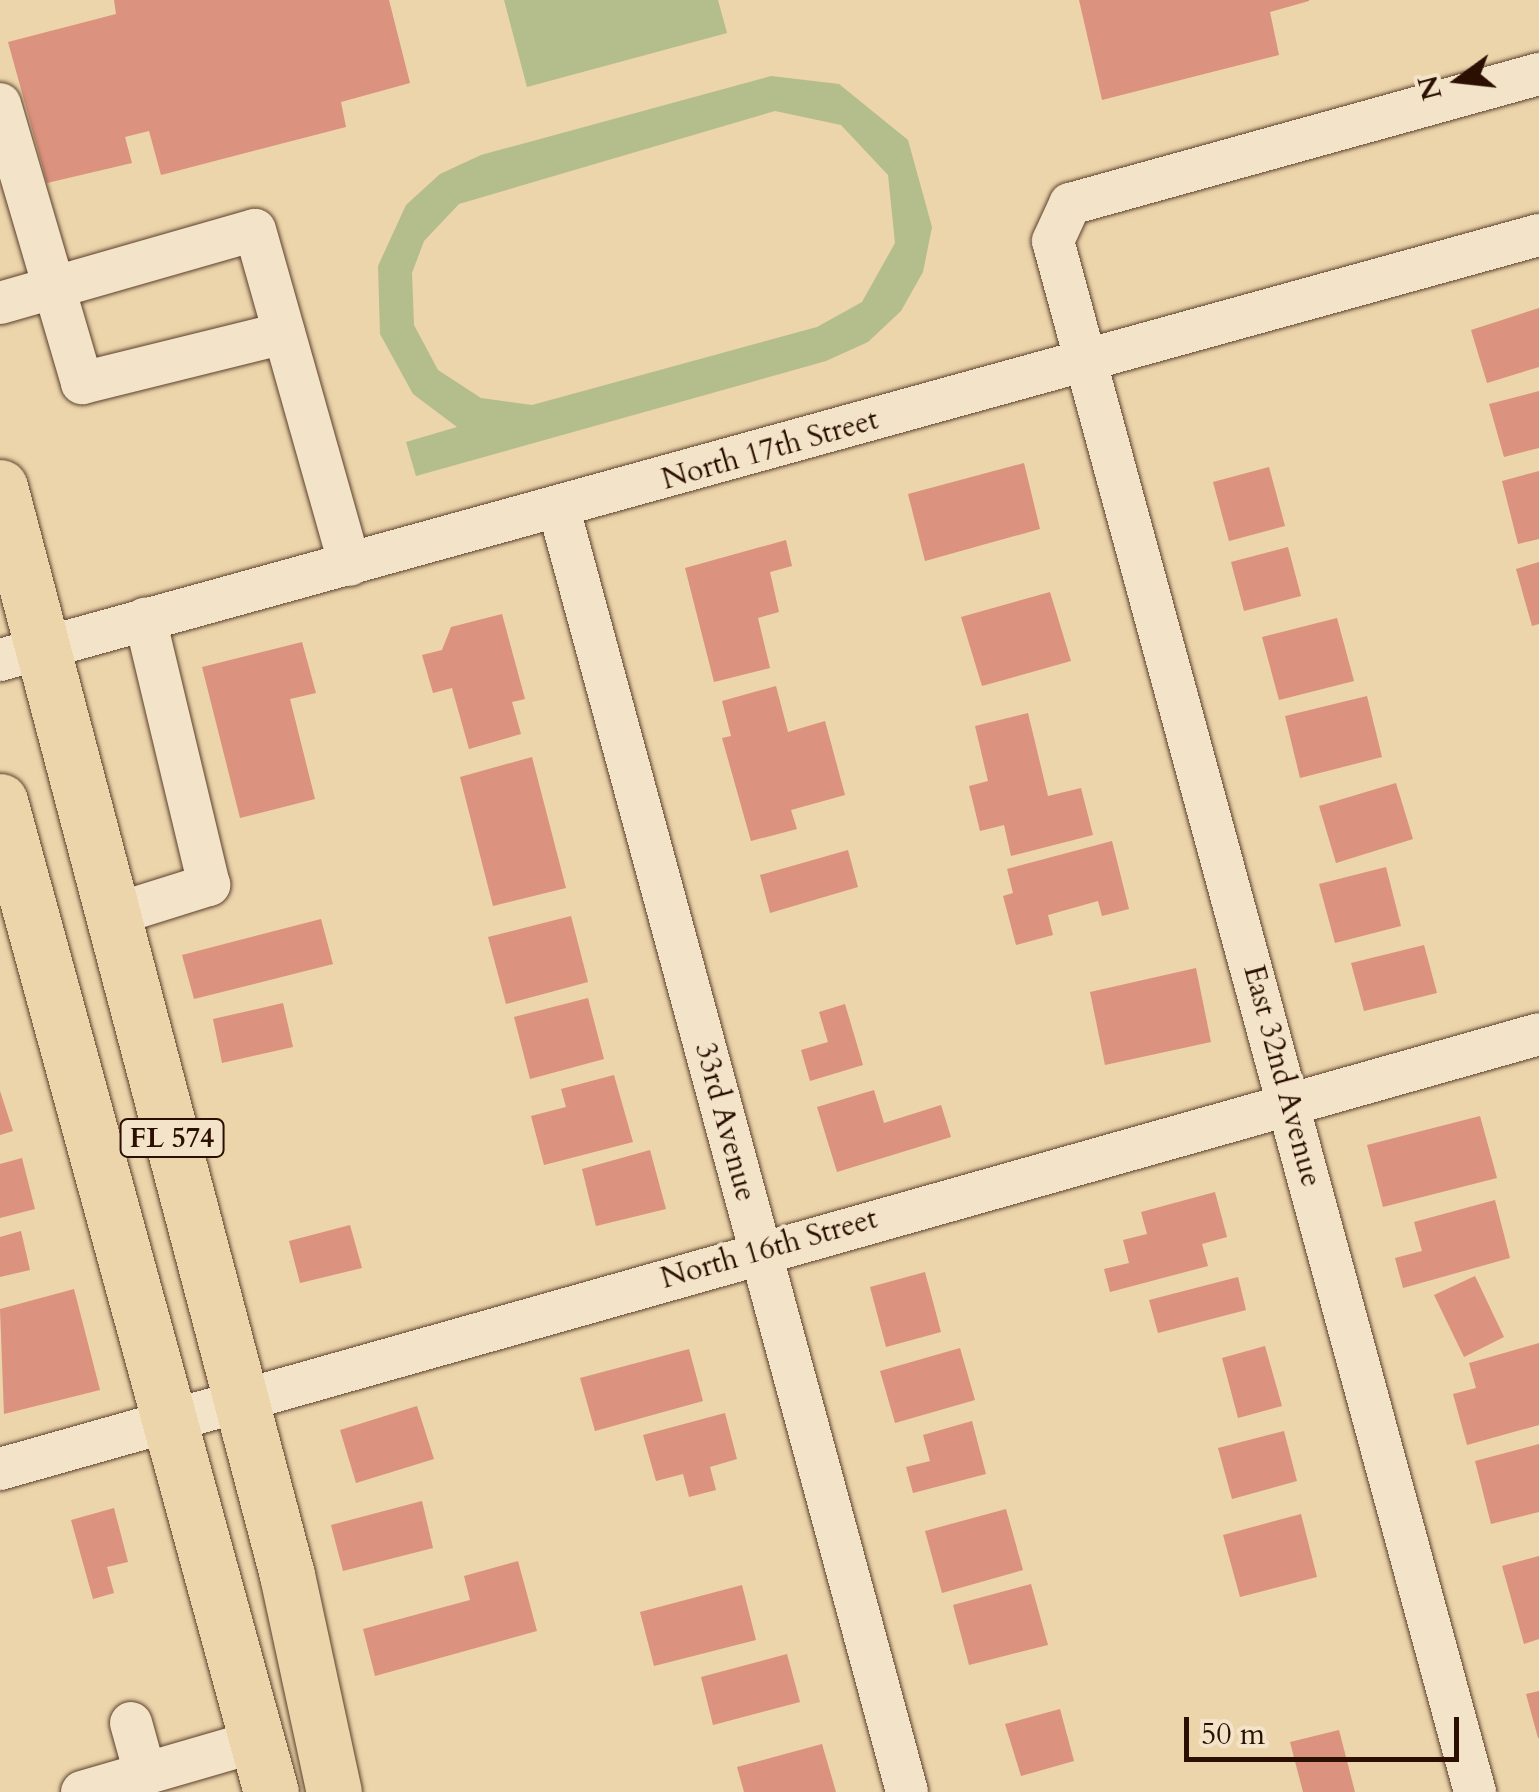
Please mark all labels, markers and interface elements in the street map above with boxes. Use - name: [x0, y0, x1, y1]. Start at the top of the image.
- north arrow: [1409, 30, 1509, 130]
- text: N: [1409, 71, 1452, 104]
- street label: North 17th Street: [658, 402, 882, 498]
- street label: East 32nd Avenue: [1235, 961, 1329, 1191]
- street label: 33rd Avenue: [687, 1039, 763, 1205]
- road number: FL 574: [120, 1115, 224, 1161]
- street label: North 16th Street: [657, 1201, 881, 1297]
- scale bar: [1189, 1697, 1464, 1759]
- text: 50 m: [1201, 1714, 1265, 1755]

